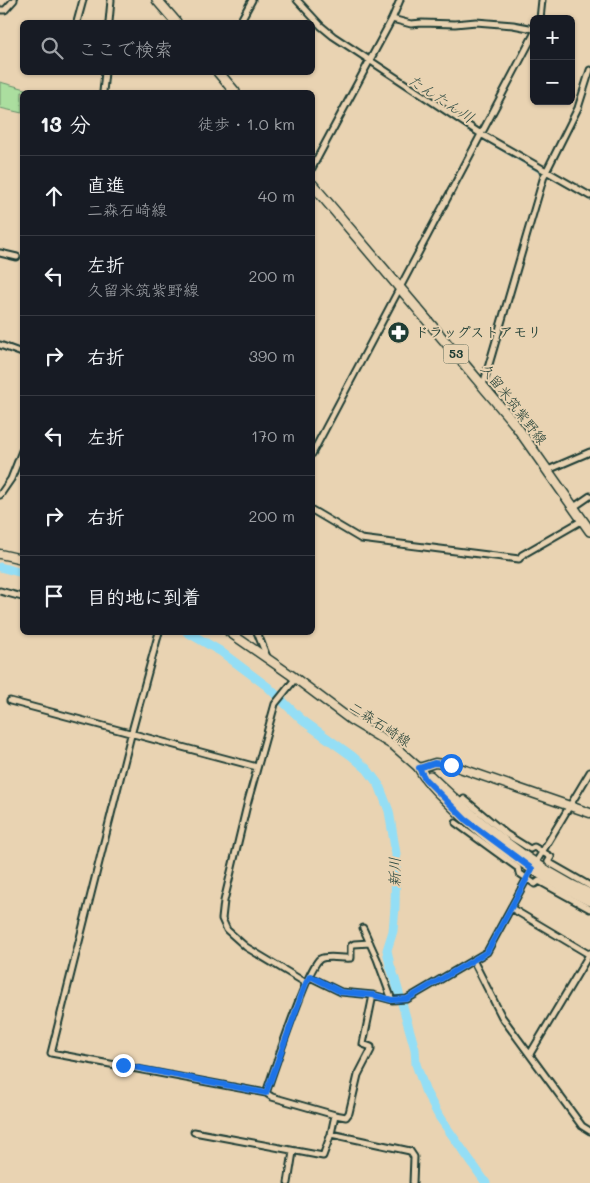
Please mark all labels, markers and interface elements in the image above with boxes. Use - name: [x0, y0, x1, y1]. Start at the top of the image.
- map controls: [530, 15, 575, 105]
- button: +: [530, 15, 575, 60]
- search box: [20, 20, 315, 75]
- icon: search: [38, 34, 66, 62]
- text: ここで検索: [78, 36, 173, 61]
- button: −: [530, 60, 575, 105]
- water label: たんたん川: [405, 69, 478, 127]
- text: 13 分: [40, 110, 90, 137]
- text: 徒歩 · 1.0 km: [198, 113, 295, 134]
- text: 直進: [87, 172, 125, 197]
- icon: ahead: [40, 182, 68, 210]
- text: 40 m: [258, 185, 295, 206]
- text: 二森石崎線: [87, 199, 167, 220]
- text: 左折: [87, 252, 125, 277]
- icon: left: [40, 262, 68, 290]
- text: 200 m: [248, 265, 295, 286]
- text: 久留米筑紫野線: [87, 279, 199, 300]
- pharmacy icon: ドラッグストアモリ: [387, 320, 411, 344]
- place label: ドラッグストアモリ: [415, 322, 541, 341]
- icon: right: [40, 342, 68, 370]
- text: 右折: [87, 344, 125, 369]
- road number: 53: [444, 344, 468, 364]
- text: 390 m: [248, 345, 295, 366]
- street label: 久留米筑紫野線: [477, 359, 552, 448]
- icon: left: [40, 422, 68, 450]
- text: 左折: [87, 424, 125, 449]
- text: 170 m: [251, 425, 295, 446]
- icon: right: [40, 502, 68, 530]
- text: 右折: [87, 504, 125, 529]
- text: 200 m: [248, 505, 295, 526]
- icon: arrive: [40, 582, 68, 610]
- text: 目的地に到着: [87, 584, 201, 609]
- street label: 二森石崎線: [346, 697, 415, 751]
- route start: [440, 754, 463, 777]
- water label: 新川: [384, 857, 404, 887]
- route end: [112, 1054, 135, 1077]

